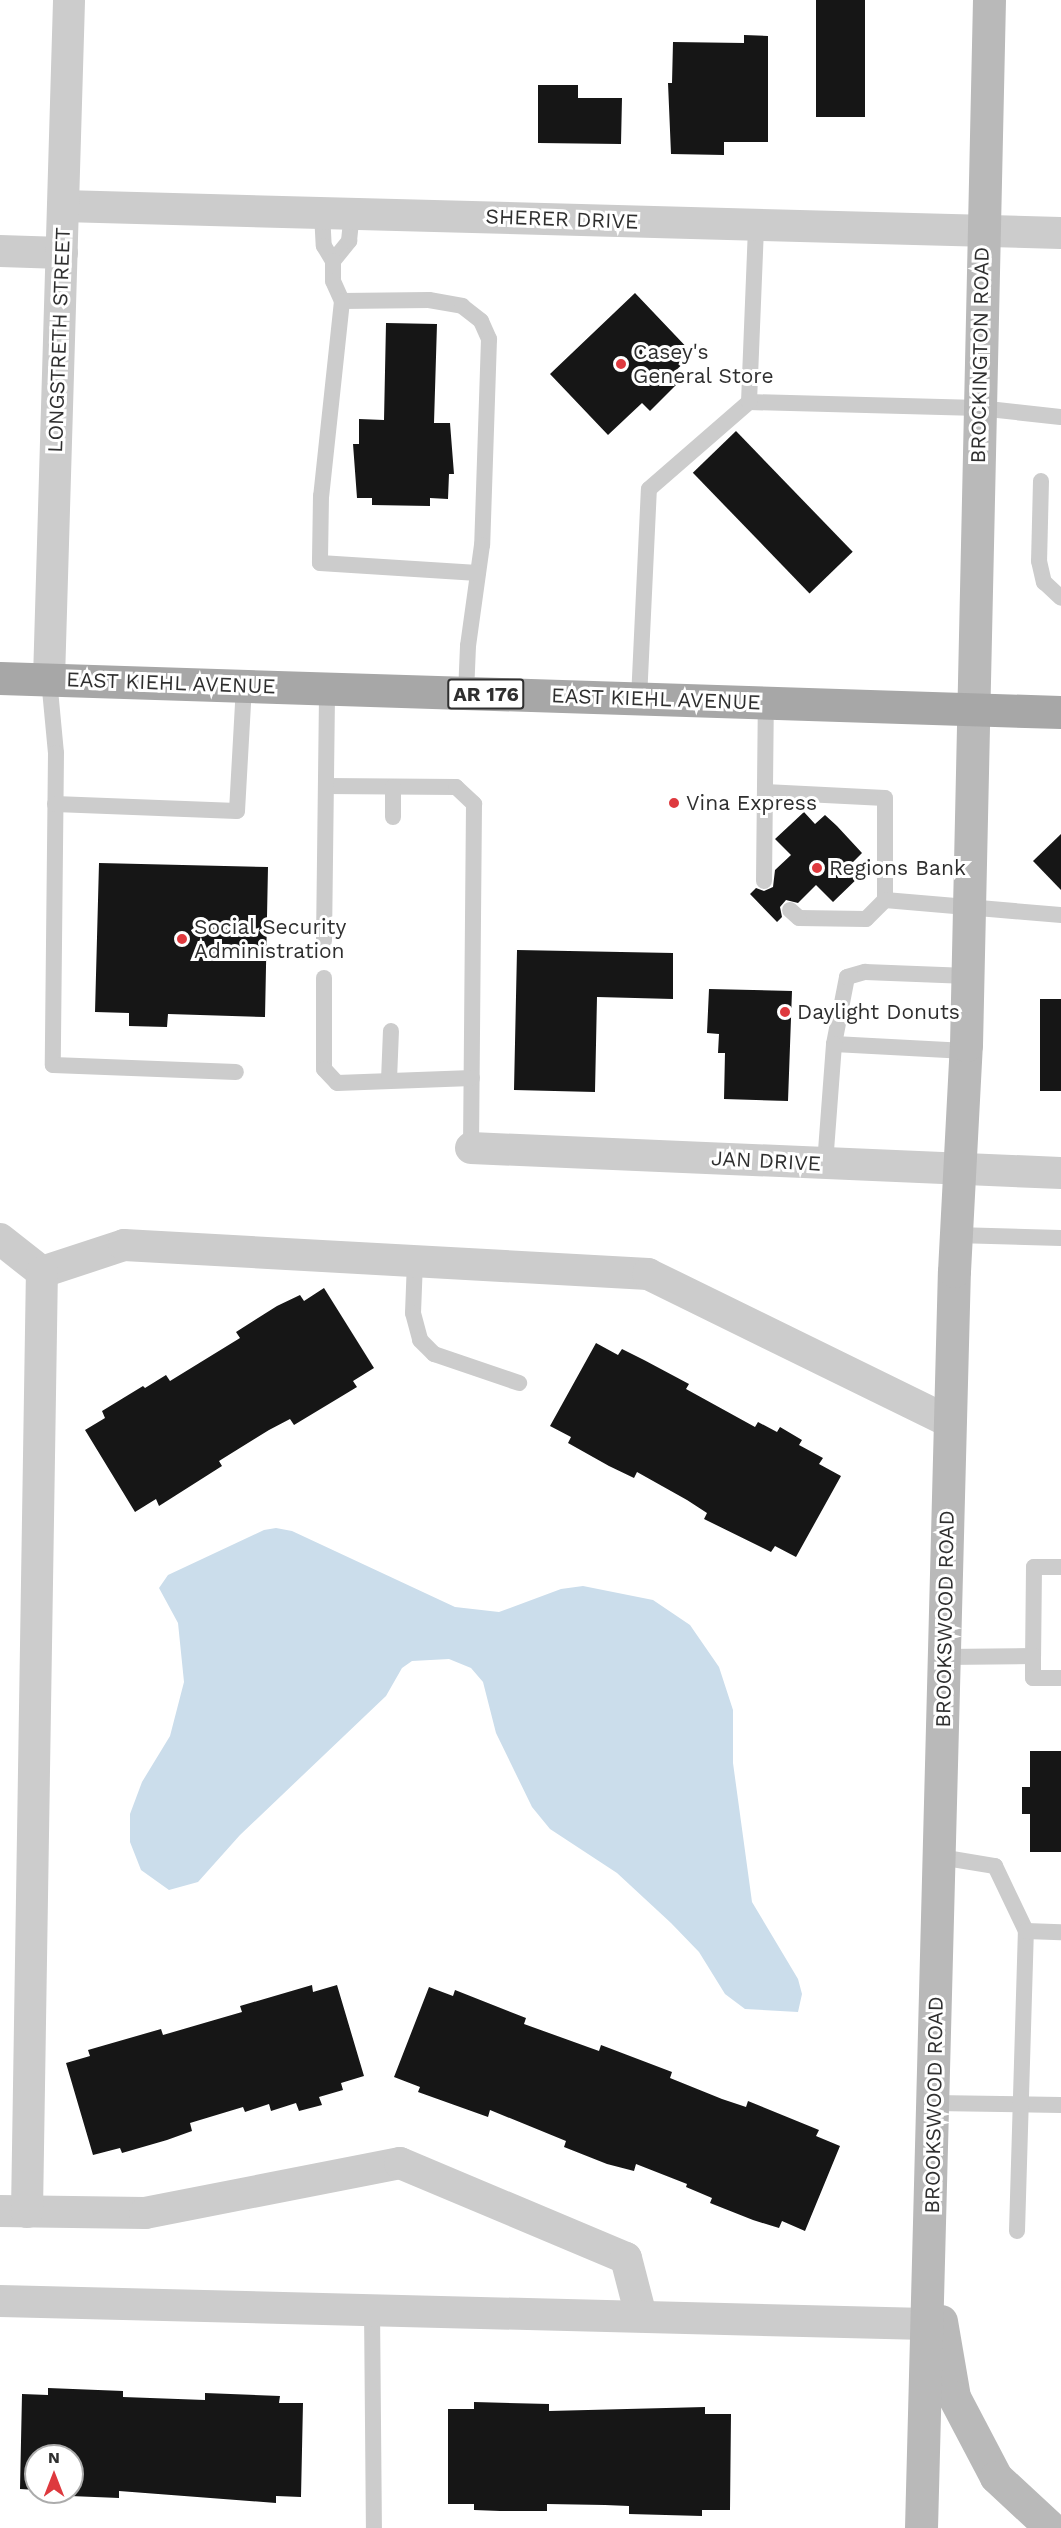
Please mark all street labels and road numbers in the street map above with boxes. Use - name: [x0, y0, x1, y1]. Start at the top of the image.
- street label: SHERER DRIVE: [485, 204, 639, 234]
- street label: LONGSTRETH STREET: [42, 227, 76, 453]
- street label: BROCKINGTON ROAD: [966, 246, 994, 464]
- street label: EAST KIEHL AVENUE: [65, 667, 277, 699]
- road number: AR 176: [447, 677, 525, 711]
- street label: EAST KIEHL AVENUE: [550, 683, 762, 715]
- street label: JAN DRIVE: [710, 1146, 822, 1176]
- street label: BROOKSWOOD ROAD: [931, 1510, 959, 1728]
- street label: BROOKSWOOD ROAD: [920, 1996, 948, 2214]

